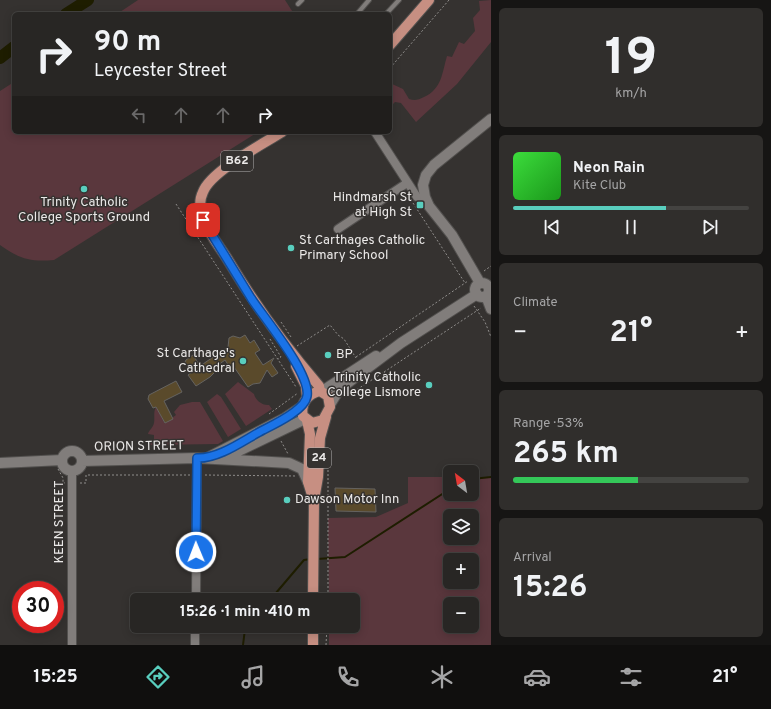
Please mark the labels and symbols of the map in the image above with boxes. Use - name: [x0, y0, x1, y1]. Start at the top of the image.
- road number: B62: [221, 151, 253, 171]
- marker: Trinity Catholic College Sports Ground: [79, 184, 89, 194]
- place label: Hindmarsh St at High St: [333, 190, 412, 221]
- place label: Trinity Catholic College Sports Ground: [18, 195, 150, 226]
- marker: Hindmarsh St at High St: [415, 200, 425, 210]
- pin: [186, 203, 220, 237]
- place label: St Carthages Catholic Primary School: [299, 233, 425, 264]
- marker: St Carthages Catholic Primary School: [286, 243, 296, 253]
- place label: St Carthage's Cathedral: [157, 346, 235, 377]
- place label: BP: [336, 347, 353, 363]
- marker: BP: [323, 350, 333, 360]
- marker: St Carthage's Cathedral: [238, 356, 248, 366]
- place label: Trinity Catholic College Lismore: [327, 370, 421, 401]
- marker: Trinity Catholic College Lismore: [424, 380, 434, 390]
- street label: ORION STREET: [94, 438, 184, 456]
- road number: 24: [307, 448, 331, 468]
- north arrow: [443, 465, 479, 501]
- street label: KEEN STREET: [52, 481, 68, 564]
- place label: Dawson Motor Inn: [295, 492, 399, 508]
- marker: Dawson Motor Inn: [282, 495, 292, 505]
- position arrow: [175, 531, 217, 573]
- speed limit sign: 30: [12, 581, 64, 633]

